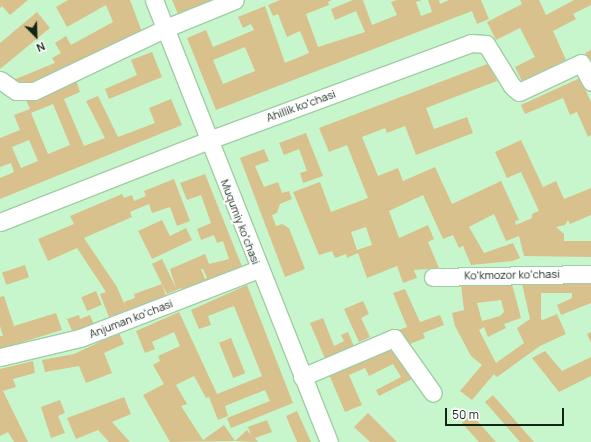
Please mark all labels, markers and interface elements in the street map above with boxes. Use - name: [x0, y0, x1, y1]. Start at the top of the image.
- north arrow: [16, 16, 56, 56]
- text: N: [34, 39, 47, 56]
- street label: Ahillik koʻchasi: [265, 87, 337, 125]
- street label: Muqumiy koʻchasi: [218, 178, 262, 266]
- street label: Koʻkmozor koʻchasi: [464, 268, 560, 282]
- street label: Anjuman koʻchasi: [87, 297, 175, 341]
- scale bar: [447, 400, 566, 426]
- text: 50 m: [452, 406, 479, 423]

